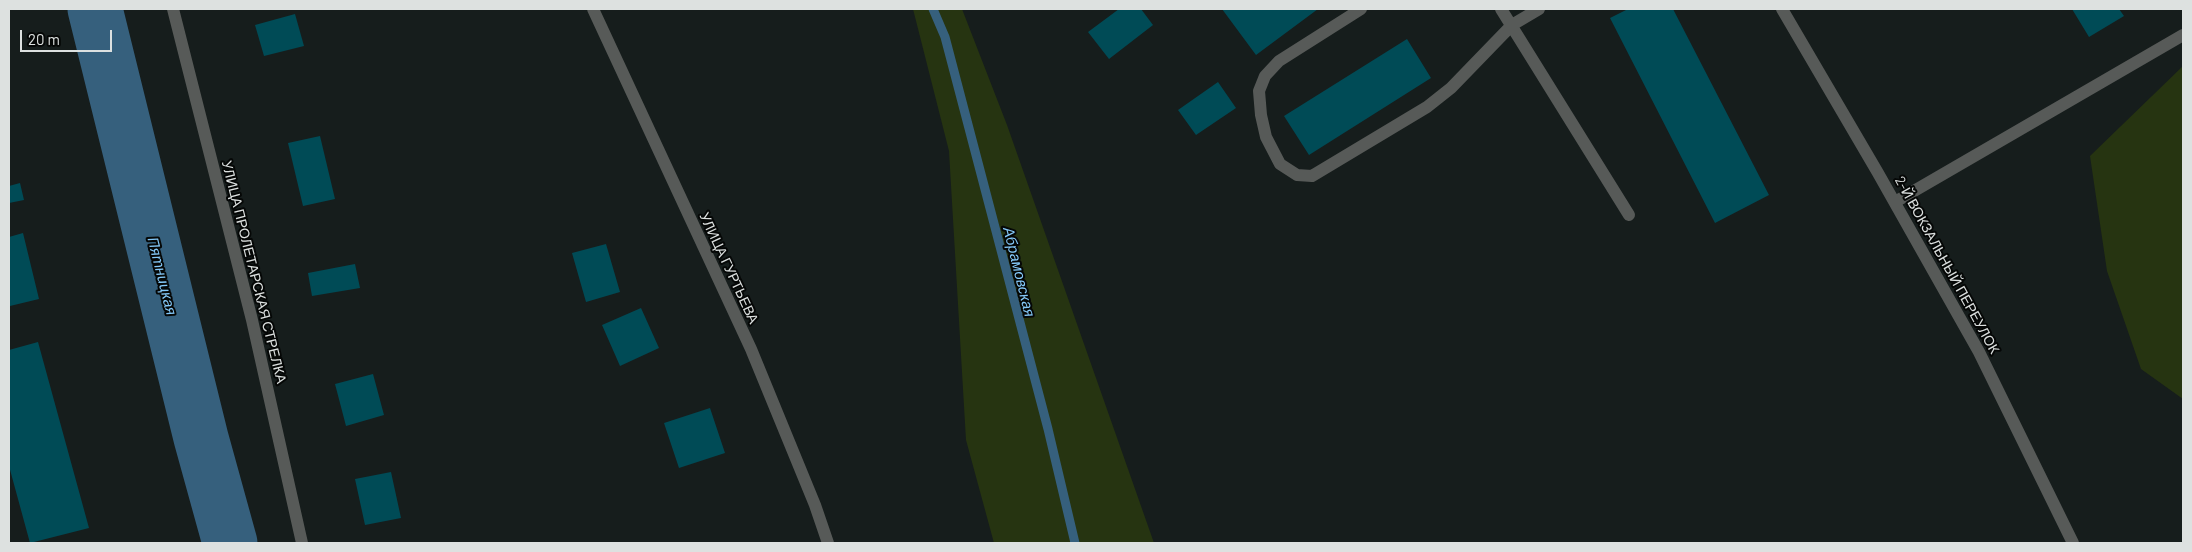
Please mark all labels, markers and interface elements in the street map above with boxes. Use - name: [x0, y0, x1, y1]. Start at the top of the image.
- scale bar: [22, 20, 115, 52]
- text: 20 m: [28, 30, 60, 48]
- street label: УЛИЦА ПРОЛЕТАРСКАЯ СТРЕЛКА: [218, 159, 290, 385]
- street label: 2-Й ВОКЗАЛЬНЫЙ ПЕРЕУЛОК: [1891, 173, 2003, 357]
- street label: УЛИЦА ГУРТЬЕВА: [696, 210, 762, 326]
- water label: Абрамовская: [999, 225, 1039, 319]
- water label: Пятницкая: [144, 235, 180, 317]

